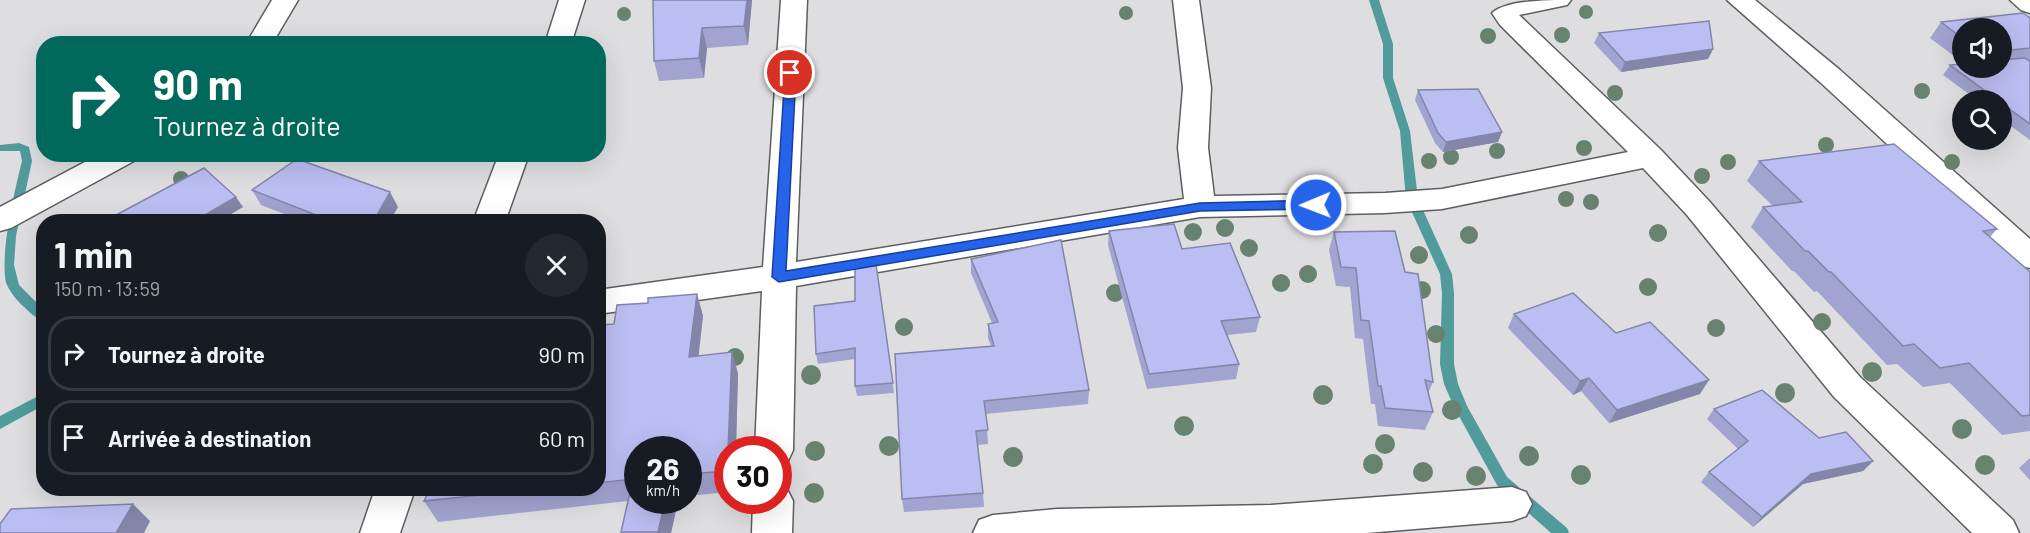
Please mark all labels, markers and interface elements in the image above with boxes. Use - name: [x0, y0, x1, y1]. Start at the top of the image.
- map controls: [1952, 18, 2012, 150]
- button: sound: [1952, 18, 2012, 78]
- pin: [764, 47, 815, 98]
- icon: arrive: [773, 56, 806, 89]
- text: 90 m: [153, 58, 243, 108]
- icon: right: [54, 60, 132, 138]
- button: search: [1952, 90, 2012, 150]
- text: Tournez à droite: [153, 109, 341, 141]
- position arrow: [1284, 173, 1348, 237]
- text: 1 min: [54, 232, 133, 275]
- button: close: [525, 234, 588, 297]
- text: 150 m · 13:59: [54, 276, 160, 300]
- icon: right: [57, 337, 90, 370]
- text: Tournez à droite: [108, 341, 265, 367]
- text: 90 m: [539, 341, 585, 367]
- icon: arrive: [57, 421, 90, 454]
- text: Arrivée à destination: [108, 425, 311, 451]
- text: 60 m: [539, 425, 585, 451]
- speed limit sign: 30: [714, 436, 792, 514]
- text: 26: [647, 450, 679, 486]
- text: km/h: [646, 481, 680, 499]

